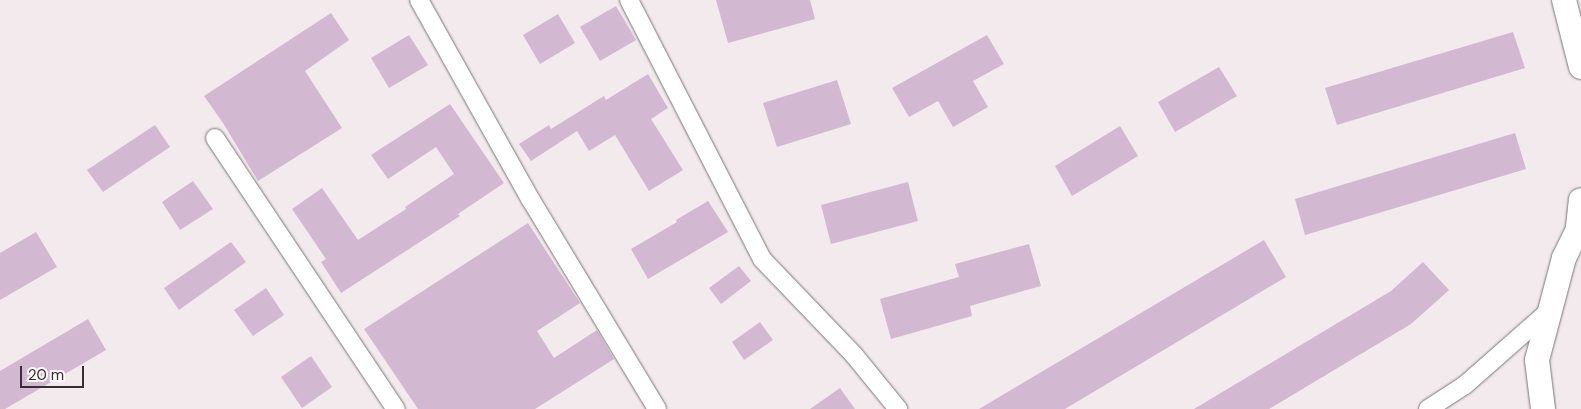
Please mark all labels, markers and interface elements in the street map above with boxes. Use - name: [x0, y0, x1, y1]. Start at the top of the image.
- scale bar: [22, 356, 86, 388]
- text: 20 m: [28, 365, 64, 385]

